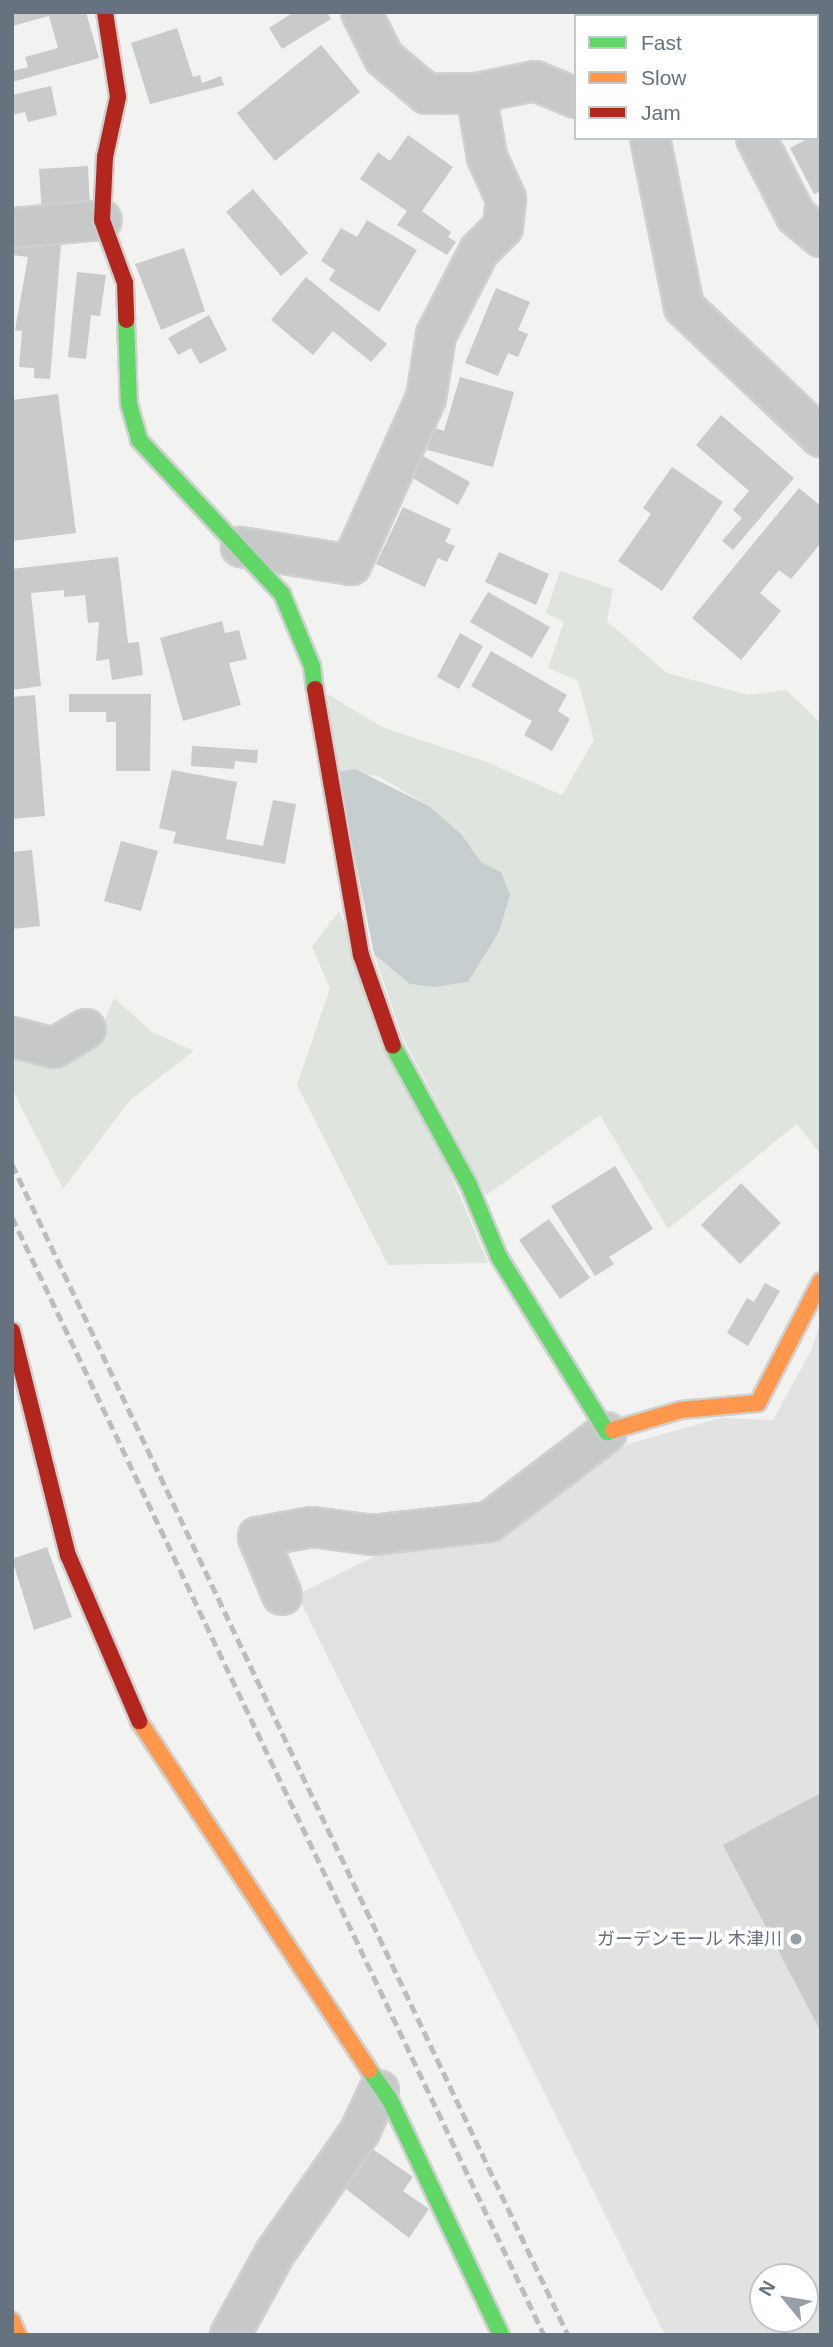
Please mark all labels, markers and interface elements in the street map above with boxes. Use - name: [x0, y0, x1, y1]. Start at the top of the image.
- legend: [574, 14, 819, 140]
- text: Fast: [641, 31, 682, 54]
- text: Slow: [641, 66, 687, 89]
- text: Jam: [641, 101, 681, 124]
- place label: ガーデンモール 木津川: [597, 1928, 782, 1950]
- marker: ガーデンモール 木津川: [788, 1931, 804, 1947]
- north arrow: [749, 2263, 819, 2333]
- text: N: [755, 2277, 780, 2299]

